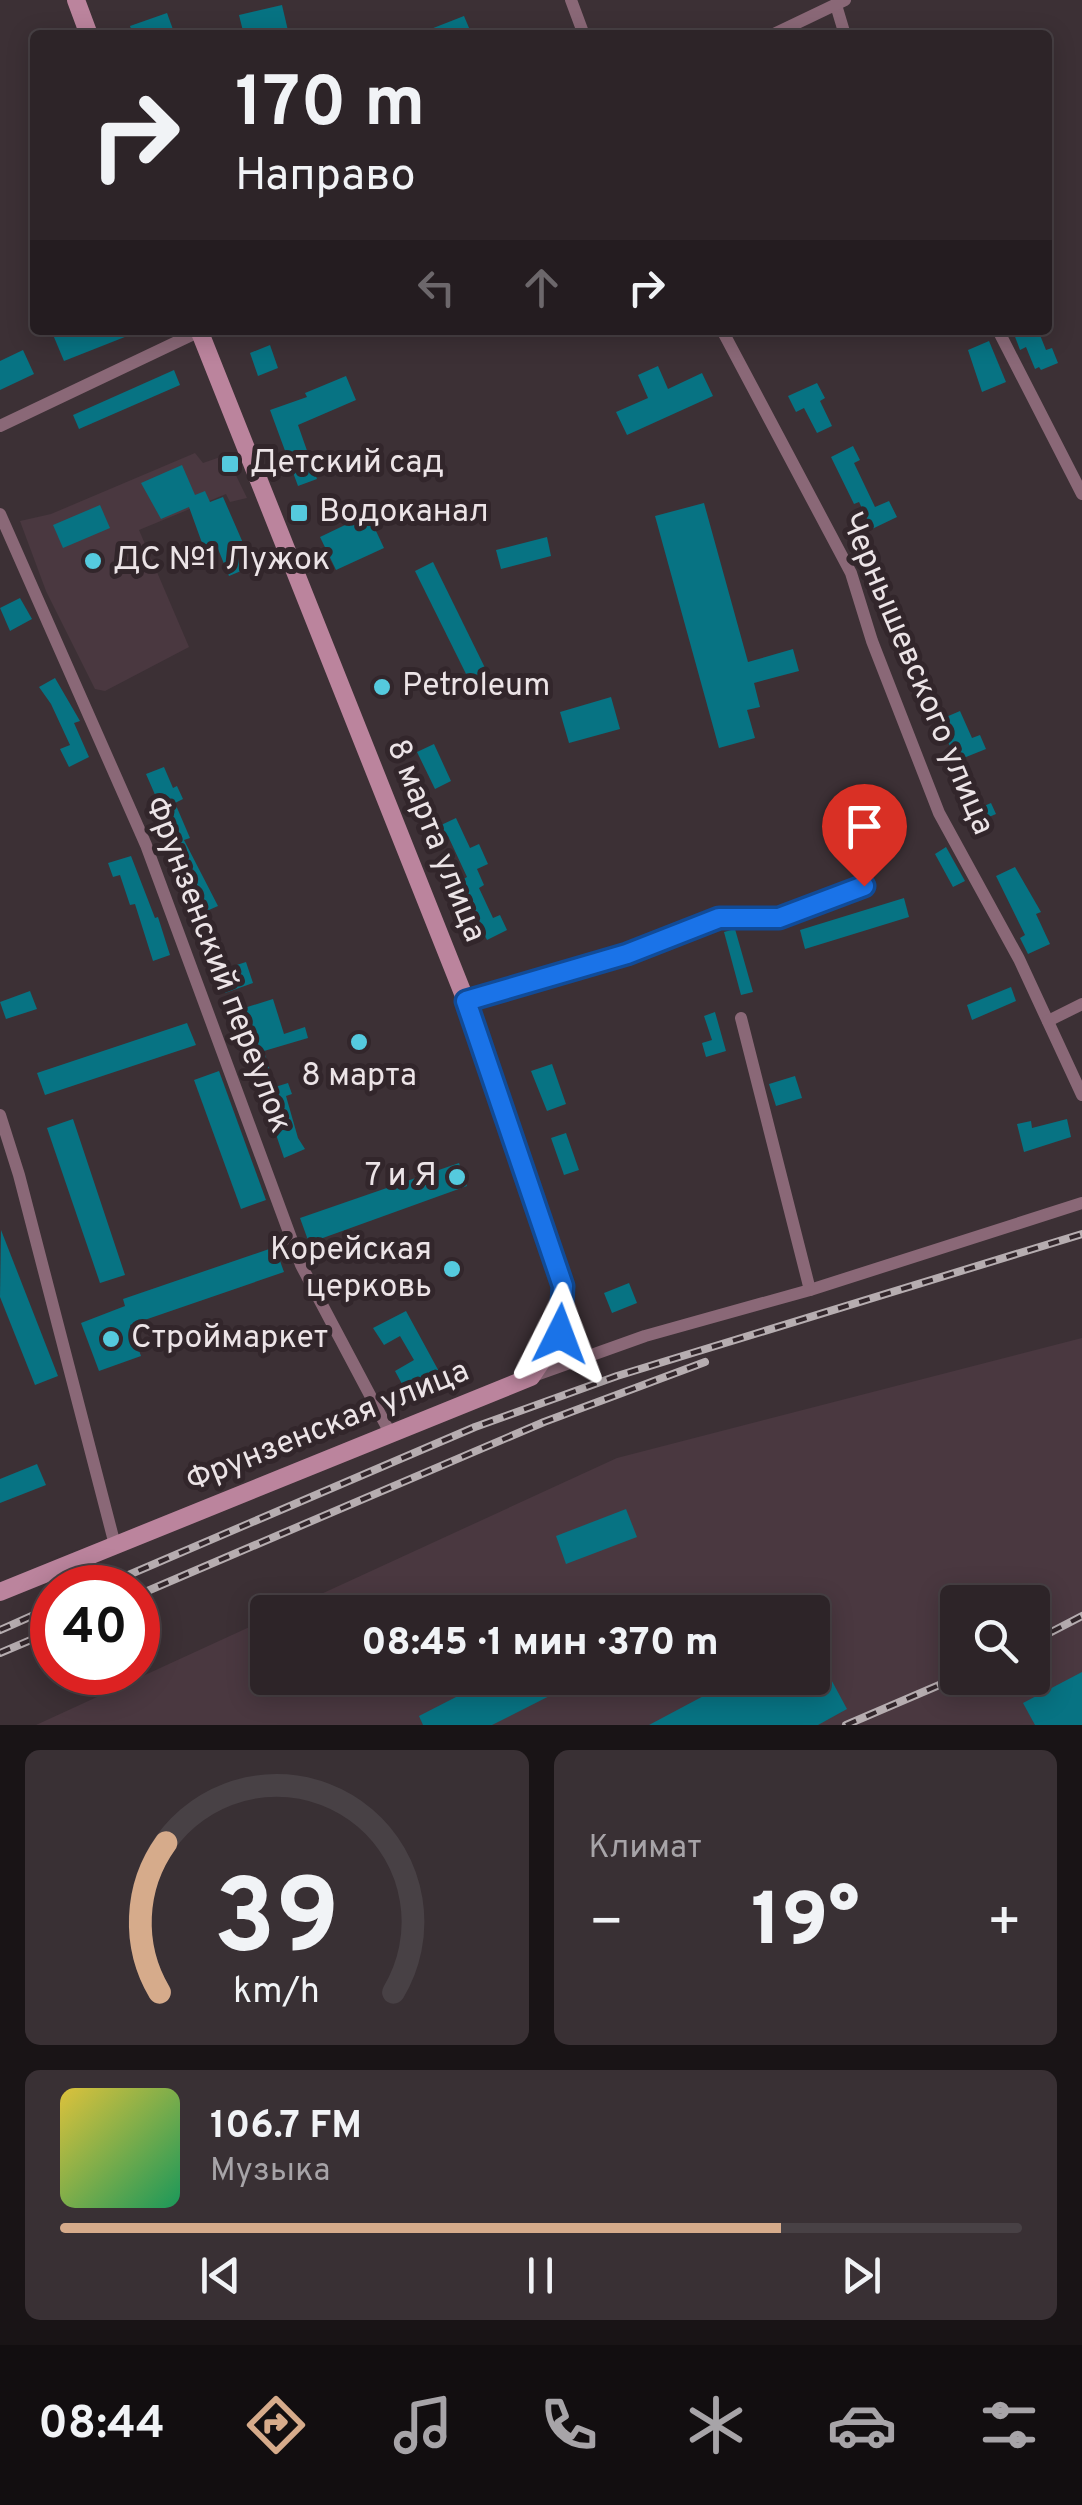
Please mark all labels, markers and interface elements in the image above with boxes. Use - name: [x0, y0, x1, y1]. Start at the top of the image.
- text: 170 m: [235, 62, 425, 151]
- icon: right: [70, 70, 200, 200]
- text: Направо: [235, 149, 416, 206]
- icon: left: [409, 260, 464, 315]
- icon: ahead: [514, 260, 569, 315]
- icon: right: [619, 260, 674, 315]
- place label: Детский сад: [250, 444, 444, 484]
- marker: Детский сад: [219, 453, 241, 475]
- place label: Водоканал: [319, 493, 489, 533]
- marker: Водоканал: [288, 502, 310, 524]
- street label: Чернышевского улица: [830, 507, 1002, 841]
- place label: ДС №1 Лужок: [113, 541, 330, 581]
- marker: ДС №1 Лужок: [82, 550, 104, 572]
- place label: Petroleum: [402, 667, 550, 707]
- marker: Petroleum: [371, 676, 393, 698]
- street label: 8 марта улица: [376, 734, 494, 948]
- pin: [822, 784, 907, 887]
- street label: Фрунзенский переулок: [134, 791, 300, 1139]
- icon: arrive: [837, 799, 892, 854]
- marker: 8 марта: [348, 1031, 370, 1053]
- place label: 8 марта: [301, 1057, 417, 1097]
- place label: 7 и Я: [365, 1157, 437, 1197]
- marker: 7 и Я: [446, 1166, 468, 1188]
- place label: Корейская церковь: [270, 1231, 432, 1308]
- marker: Корейская церковь: [441, 1258, 463, 1280]
- position arrow: [508, 1282, 612, 1386]
- place label: Строймаркет: [131, 1319, 328, 1359]
- marker: Строймаркет: [100, 1328, 122, 1350]
- street label: Фрунзенская улица: [181, 1352, 475, 1502]
- speed limit sign: 40: [30, 1565, 160, 1695]
- map controls: [940, 1585, 1050, 1695]
- button: search: [940, 1585, 1050, 1695]
- text: 08:45 · 1 мин · 370 m: [361, 1620, 719, 1669]
- text: Климат: [589, 1829, 702, 1869]
- text: 39: [214, 1858, 340, 1990]
- text: 19°: [751, 1877, 860, 1972]
- text: −: [589, 1890, 624, 1960]
- text: +: [987, 1890, 1022, 1960]
- text: km/h: [233, 1970, 320, 2016]
- text: 106.7 FM: [210, 2103, 362, 2152]
- text: Музыка: [210, 2152, 330, 2192]
- icon: previous: [193, 2248, 248, 2303]
- icon: pause: [513, 2248, 568, 2303]
- icon: next: [834, 2248, 889, 2303]
- icon: directions: [241, 2390, 311, 2460]
- icon: music: [388, 2390, 458, 2460]
- icon: phone: [534, 2390, 604, 2460]
- icon: climate: [681, 2390, 751, 2460]
- icon: car: [827, 2390, 897, 2460]
- icon: filters: [974, 2390, 1044, 2460]
- text: 08:44: [38, 2397, 165, 2454]

